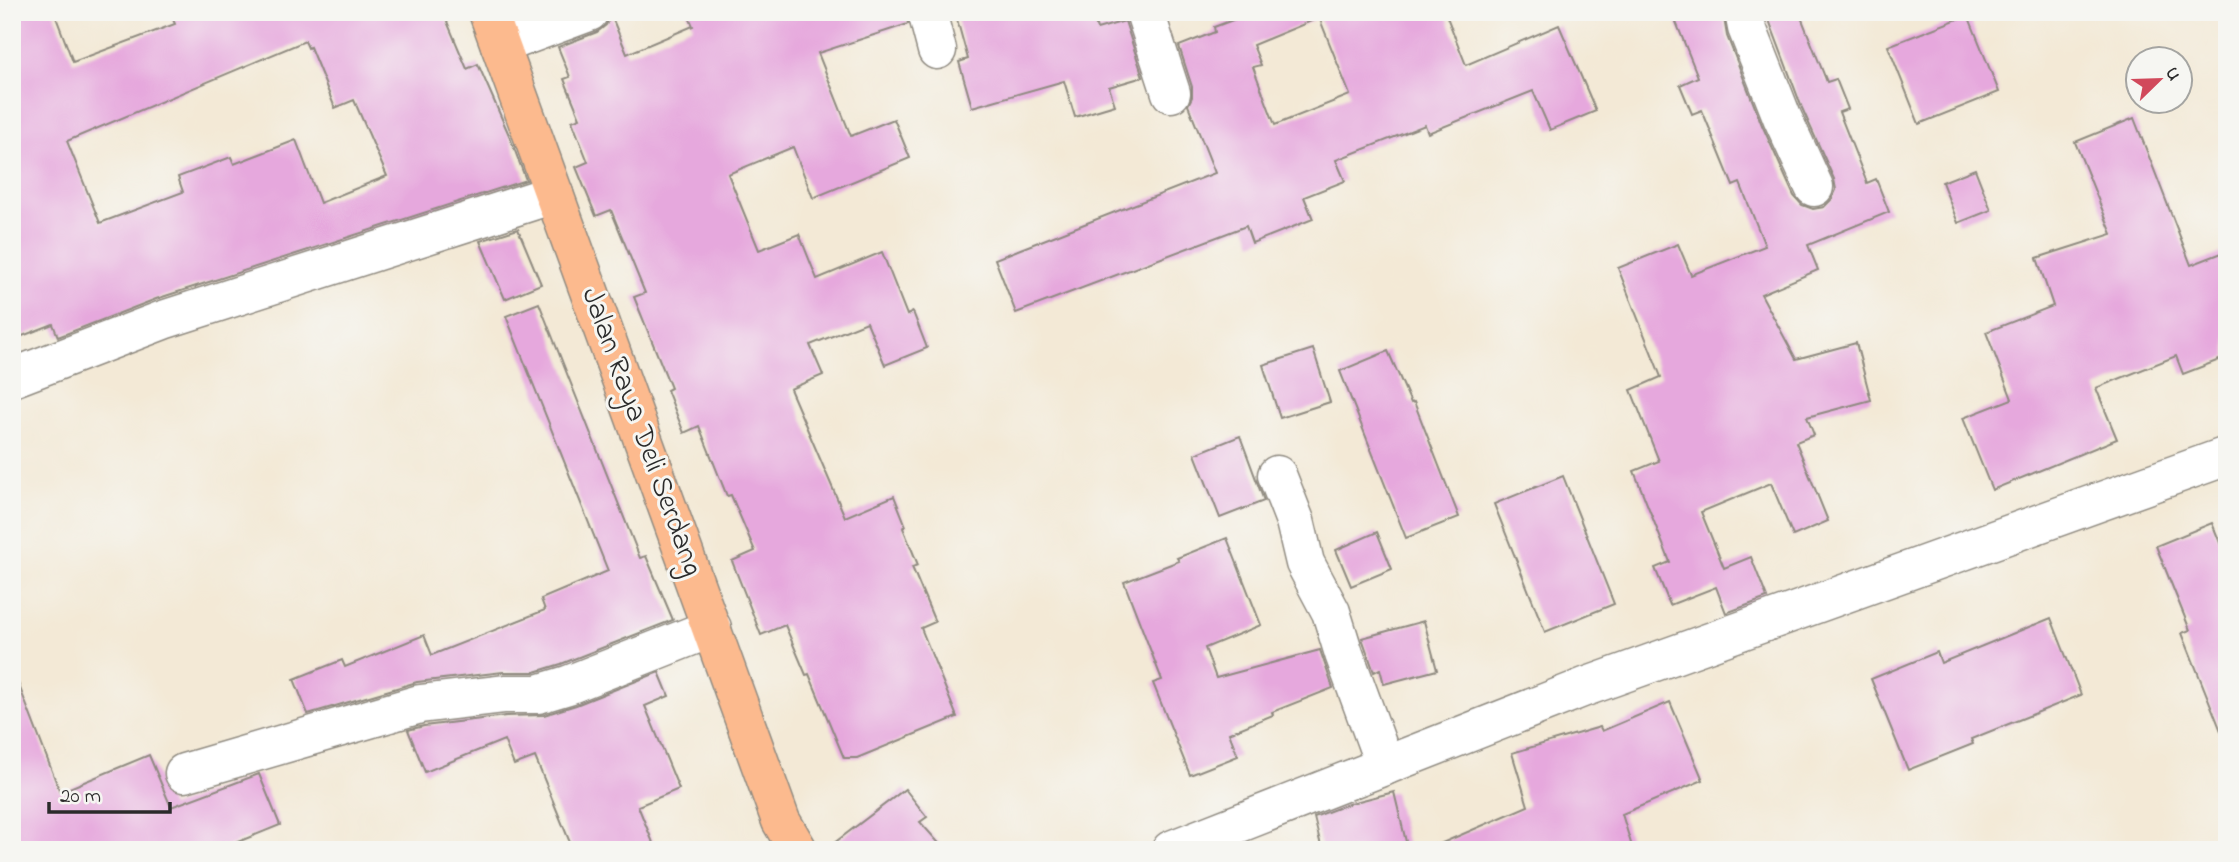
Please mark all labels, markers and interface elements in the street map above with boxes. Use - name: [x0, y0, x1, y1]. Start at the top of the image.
- north arrow: [2124, 46, 2194, 116]
- text: U: [2158, 64, 2187, 85]
- street label: Jalan Raya Deli Serdang: [568, 282, 714, 582]
- scale bar: [49, 771, 170, 815]
- text: 20 m: [60, 782, 101, 812]

